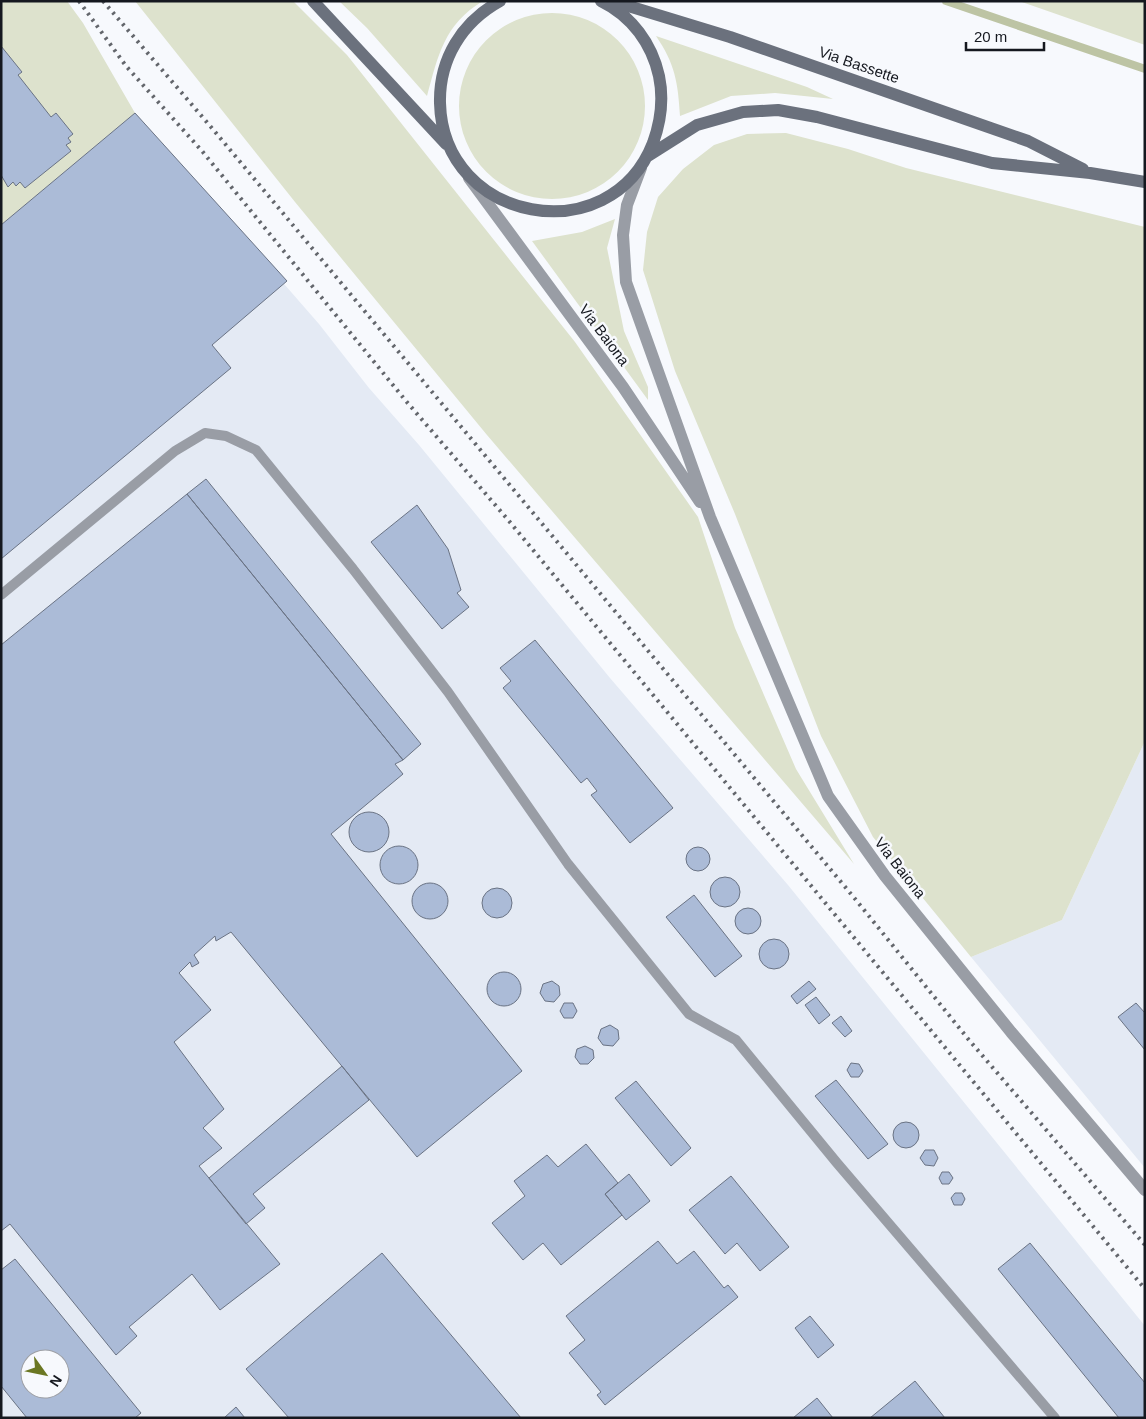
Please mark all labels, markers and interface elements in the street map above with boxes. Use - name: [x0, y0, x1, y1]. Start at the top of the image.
- scale bar: [966, 20, 1044, 52]
- text: 20 m: [974, 28, 1007, 45]
- street label: Via Bassette: [817, 43, 902, 86]
- street label: Via Baiona: [576, 301, 633, 369]
- street label: Via Baiona: [871, 834, 930, 902]
- north arrow: [20, 1349, 70, 1399]
- text: N: [46, 1372, 65, 1390]

